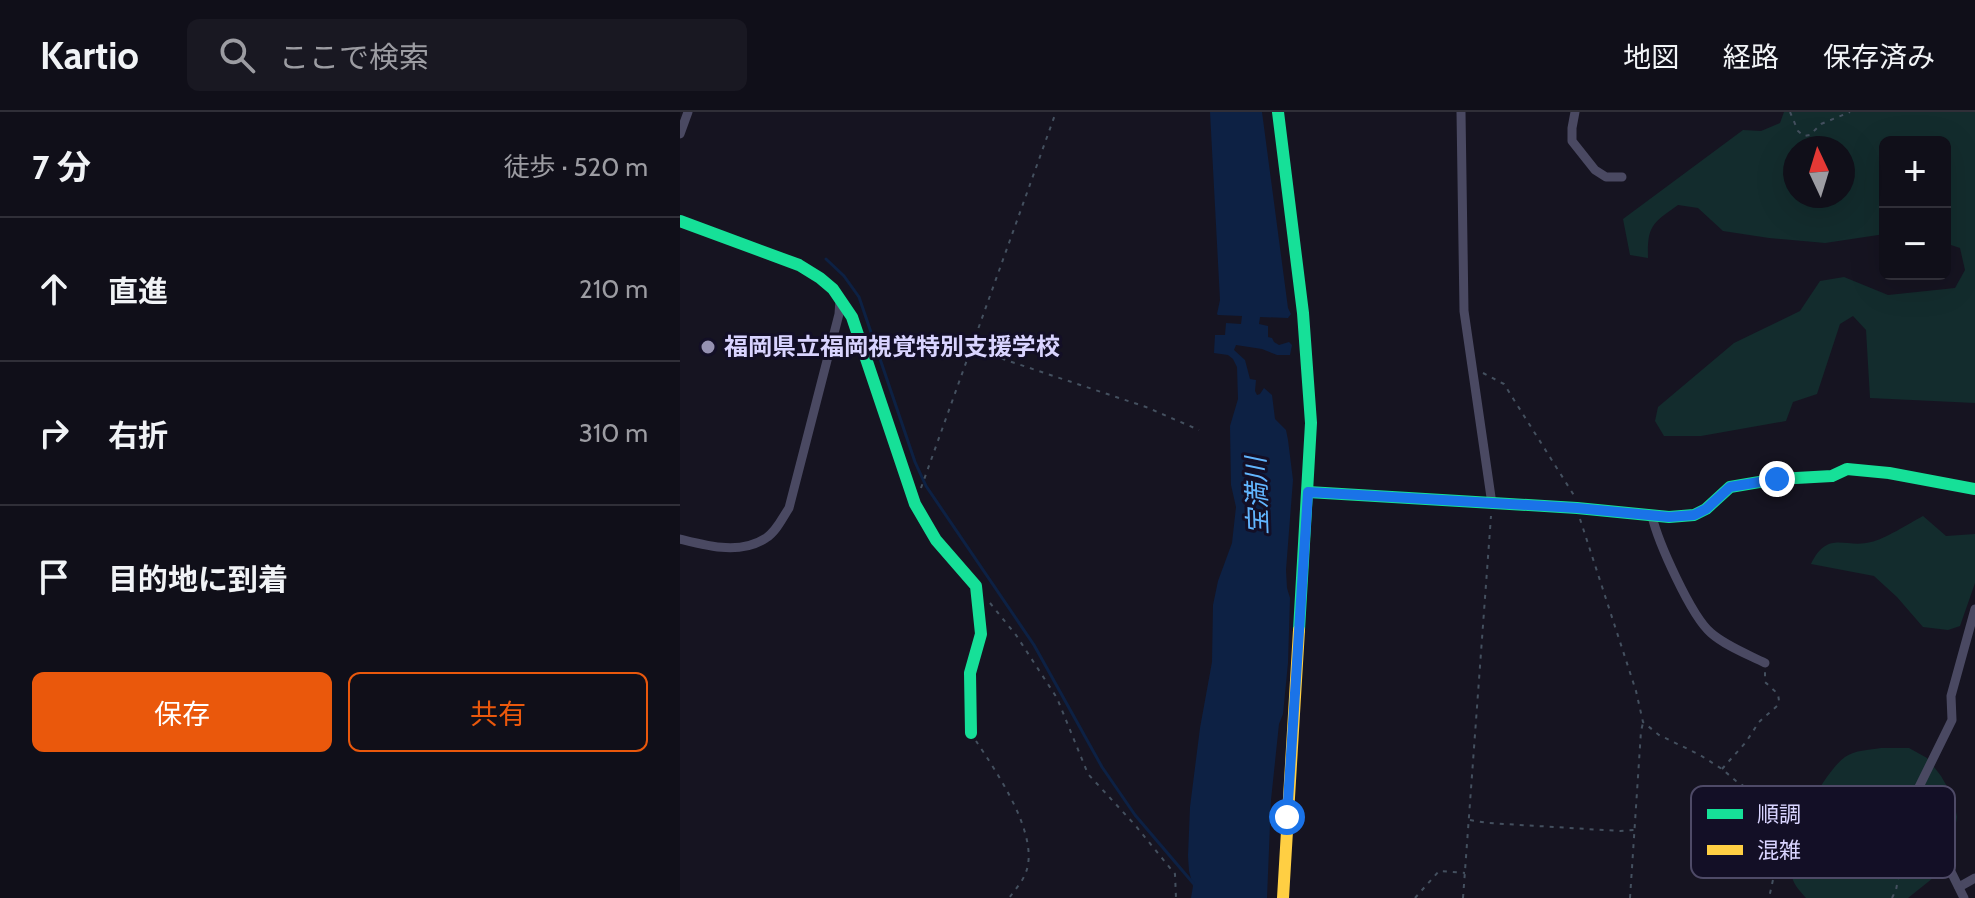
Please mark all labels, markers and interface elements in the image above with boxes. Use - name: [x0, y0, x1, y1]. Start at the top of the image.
- search box: [187, 19, 747, 91]
- text: Kartio: [40, 32, 139, 79]
- icon: search: [215, 33, 259, 77]
- text: ここで検索: [279, 39, 429, 76]
- text: 地図: [1623, 40, 1679, 74]
- text: 経路: [1723, 40, 1779, 74]
- text: 保存済み: [1823, 40, 1935, 74]
- north arrow: [1783, 136, 1855, 208]
- map controls: [1879, 136, 1951, 280]
- button: +: [1879, 136, 1951, 208]
- text: 7 分: [32, 146, 91, 188]
- text: 徒歩 · 520 m: [504, 151, 648, 183]
- button: −: [1879, 208, 1951, 280]
- icon: ahead: [32, 267, 76, 311]
- text: 直進: [108, 273, 168, 310]
- text: 210 m: [579, 273, 648, 305]
- place label: 福岡県立福岡視覚特別支援学校: [724, 332, 1060, 361]
- marker: 福岡県立福岡視覚特別支援学校: [699, 338, 717, 356]
- icon: right: [32, 411, 76, 455]
- text: 右折: [108, 417, 168, 454]
- text: 310 m: [579, 417, 648, 449]
- water label: 宝満川: [1240, 453, 1274, 536]
- route end: [1759, 461, 1795, 497]
- icon: arrive: [32, 555, 76, 599]
- text: 目的地に到着: [108, 561, 288, 598]
- button: 保存: [32, 672, 332, 752]
- button: 共有: [348, 672, 648, 752]
- legend: [1691, 786, 1955, 878]
- route start: [1269, 799, 1305, 835]
- text: 順調: [1757, 801, 1801, 828]
- text: 混雑: [1757, 837, 1801, 864]

